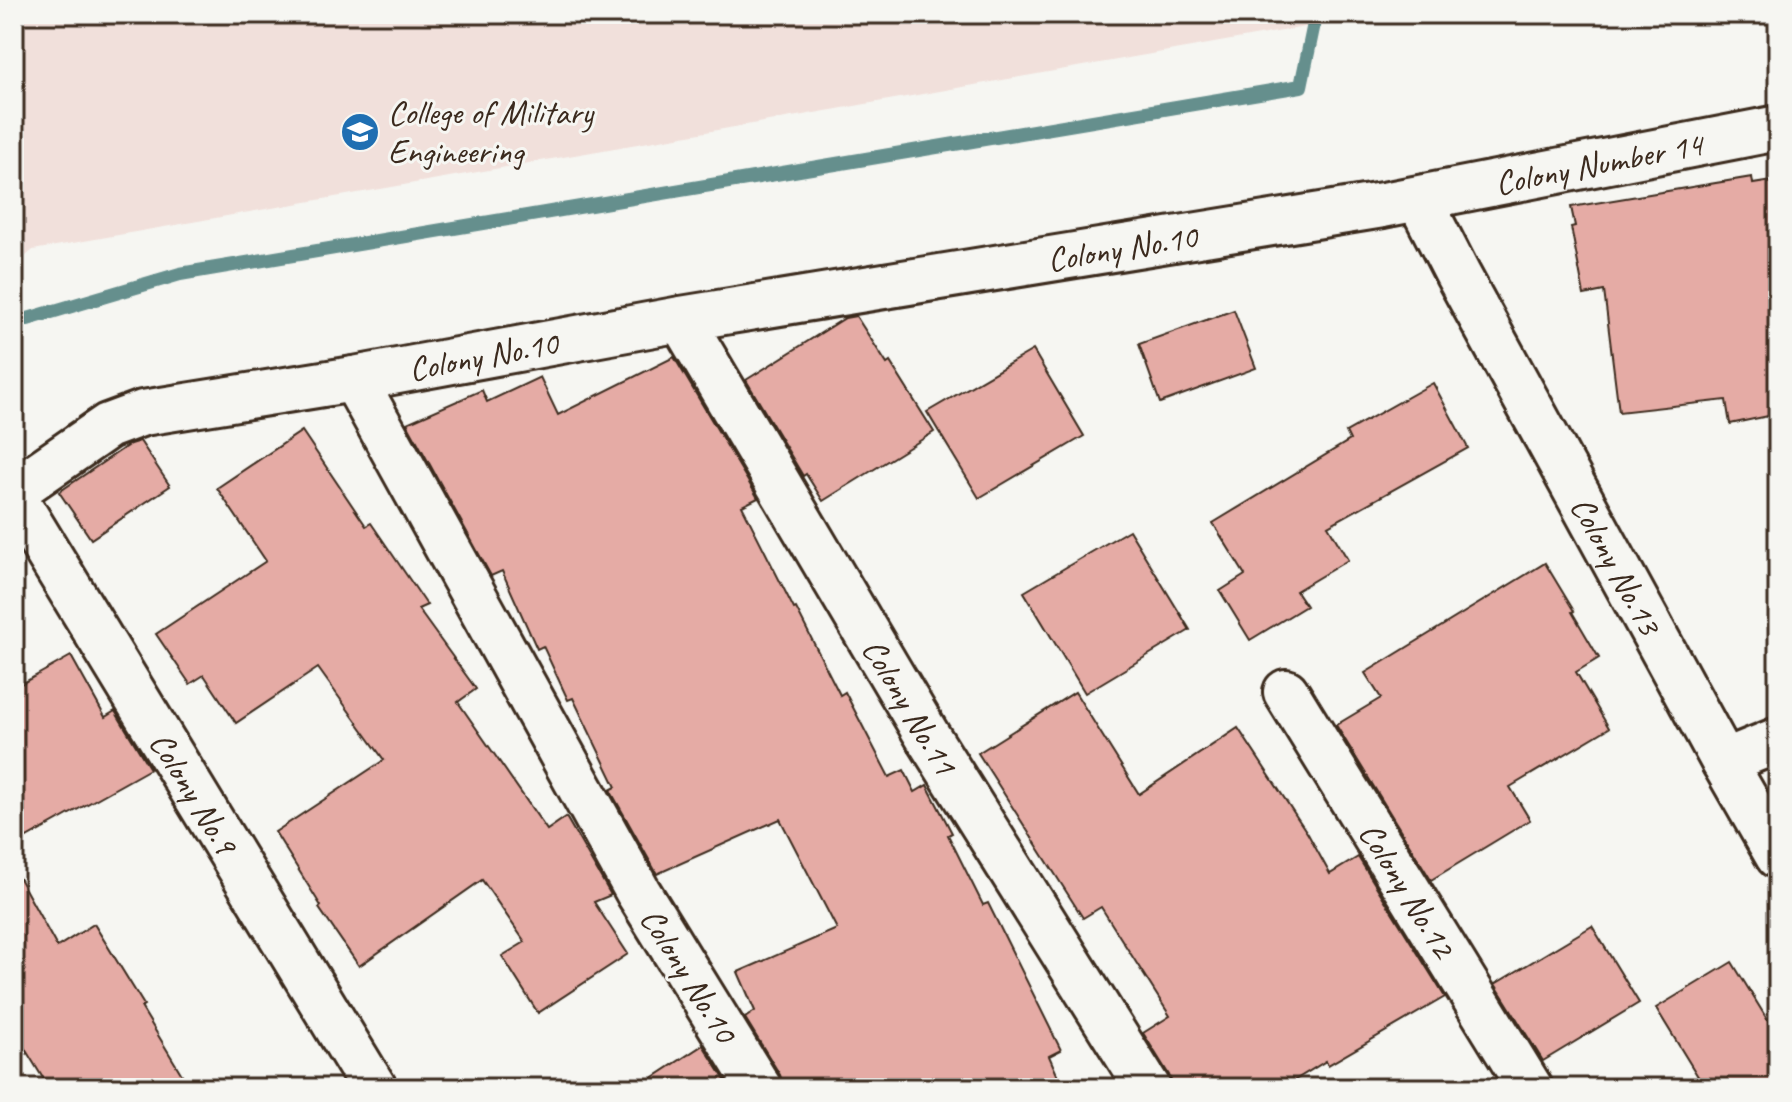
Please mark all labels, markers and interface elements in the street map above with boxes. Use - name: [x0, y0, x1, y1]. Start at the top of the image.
- place label: College of Military Engineering: [388, 91, 595, 173]
- school or university icon: College of Military Engineering: [339, 111, 381, 153]
- street label: Colony Number 14: [1491, 121, 1709, 204]
- street label: Colony No.10: [1044, 214, 1203, 281]
- street label: Colony No.10: [405, 320, 564, 390]
- street label: Colony No.13: [1561, 489, 1673, 644]
- street label: Colony No.11: [853, 631, 968, 784]
- street label: Colony No.9: [140, 723, 249, 864]
- street label: Colony No.12: [1350, 814, 1467, 967]
- street label: Colony No.10: [631, 900, 749, 1053]

